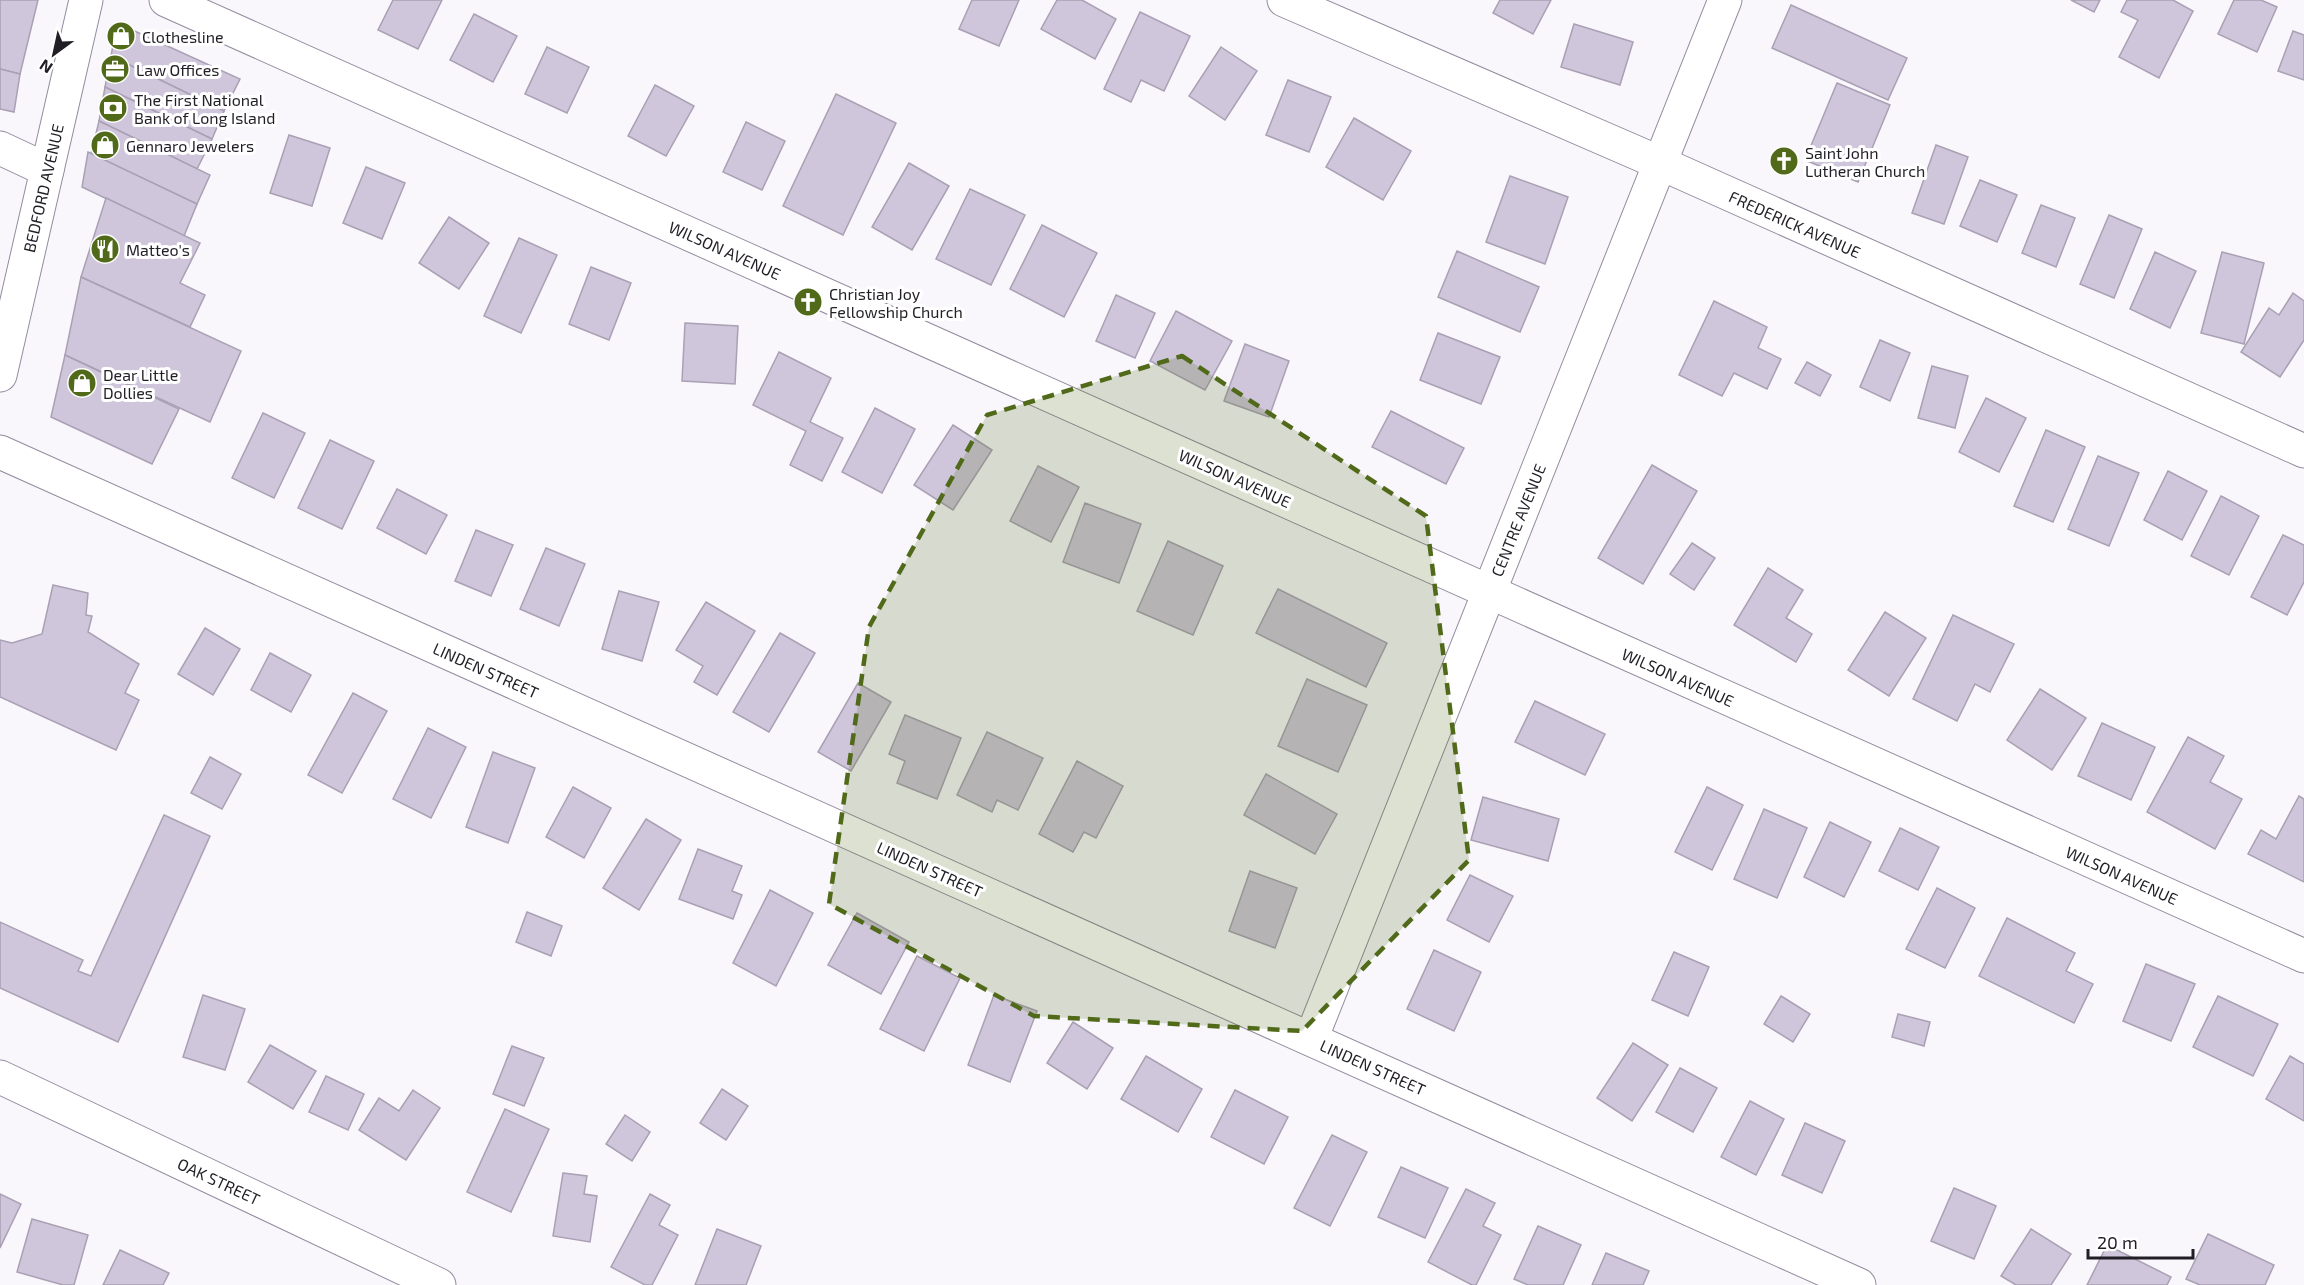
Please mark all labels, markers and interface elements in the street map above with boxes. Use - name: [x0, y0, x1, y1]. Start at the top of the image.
- shop icon: Clothesline: [105, 20, 137, 52]
- north arrow: [24, 24, 84, 84]
- place label: Clothesline: [142, 27, 224, 46]
- office icon: Law Offices: [99, 53, 131, 85]
- text: N: [36, 56, 56, 78]
- place label: Law Offices: [136, 60, 219, 79]
- place label: The First National Bank of Long Island: [134, 90, 275, 127]
- bank icon: The First National Bank of Long Island: [97, 92, 129, 124]
- street label: BEDFORD AVENUE: [19, 122, 67, 254]
- shop icon: Gennaro Jewelers: [89, 129, 121, 161]
- place label: Gennaro Jewelers: [126, 136, 254, 155]
- place label: Saint John Lutheran Church: [1805, 143, 1925, 180]
- church icon: Saint John Lutheran Church: [1768, 145, 1800, 177]
- street label: FREDERICK AVENUE: [1726, 186, 1864, 262]
- street label: WILSON AVENUE: [666, 217, 784, 283]
- restaurant icon: Matteo's: [89, 233, 121, 265]
- place label: Matteo's: [126, 240, 190, 259]
- place label: Christian Joy Fellowship Church: [829, 284, 963, 321]
- church icon: Christian Joy Fellowship Church: [792, 286, 824, 318]
- place label: Dear Little Dollies: [103, 365, 178, 402]
- shop icon: Dear Little Dollies: [66, 367, 98, 399]
- street label: WILSON AVENUE: [1176, 445, 1294, 511]
- street label: CENTRE AVENUE: [1487, 461, 1549, 579]
- street label: LINDEN STREET: [430, 638, 542, 702]
- street label: WILSON AVENUE: [1619, 644, 1737, 710]
- street label: LINDEN STREET: [874, 837, 986, 901]
- street label: WILSON AVENUE: [2063, 842, 2181, 908]
- street label: LINDEN STREET: [1317, 1035, 1429, 1099]
- street label: OAK STREET: [175, 1154, 263, 1208]
- scale bar: [2088, 1222, 2193, 1260]
- text: 20 m: [2097, 1231, 2138, 1253]

